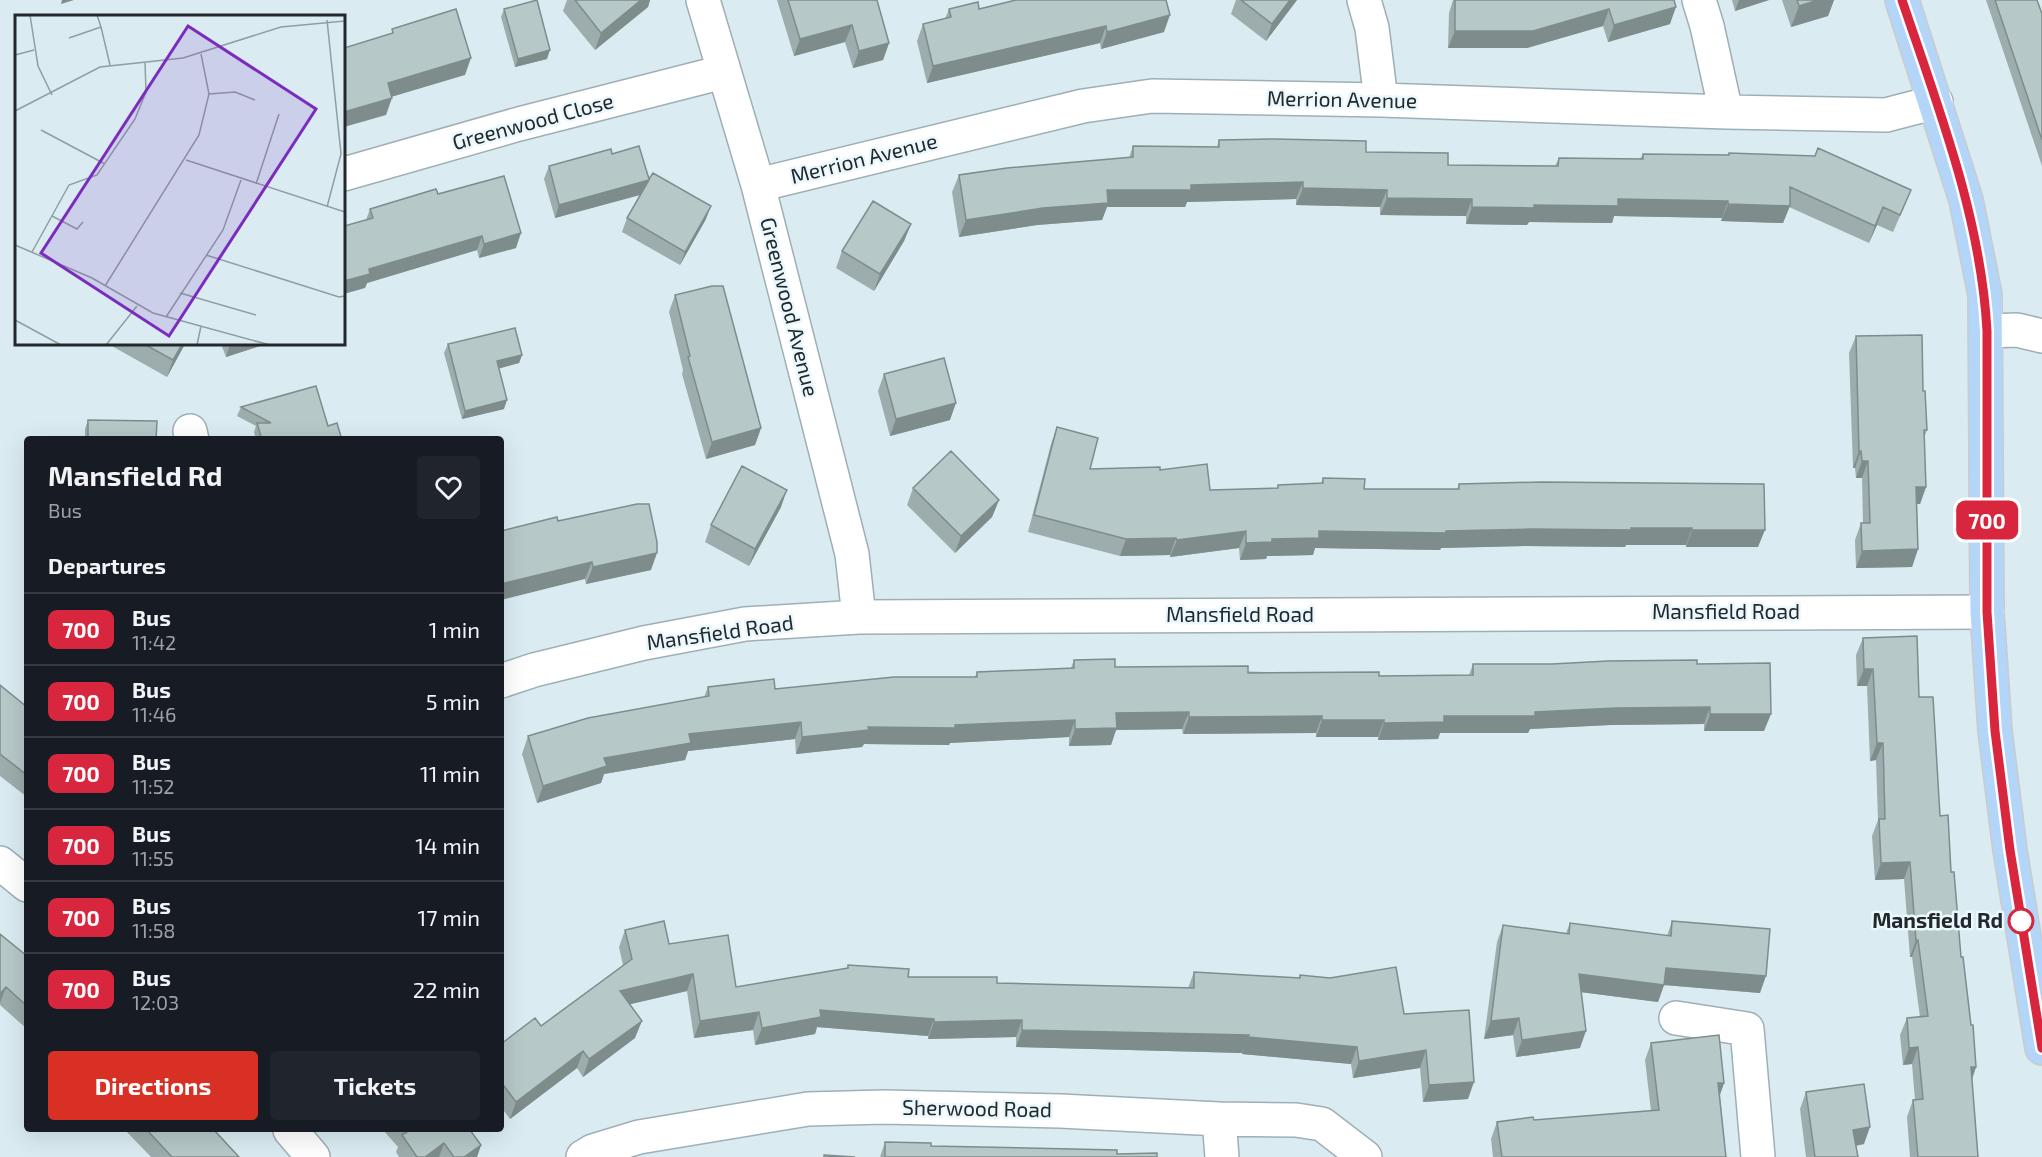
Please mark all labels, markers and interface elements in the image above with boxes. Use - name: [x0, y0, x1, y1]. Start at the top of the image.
- inset map: [15, 15, 345, 345]
- street label: Merrion Avenue: [1267, 85, 1417, 112]
- street label: Greenwood Close: [449, 87, 616, 154]
- street label: Merrion Avenue: [788, 127, 940, 188]
- street label: Greenwood Avenue: [756, 214, 825, 399]
- button: heart: [417, 456, 480, 519]
- text: Mansfield Rd: [48, 458, 222, 492]
- text: Bus: [48, 498, 82, 522]
- line badge: 700: [1952, 500, 2022, 540]
- text: 700: [1968, 508, 2006, 533]
- text: Departures: [48, 552, 166, 578]
- street label: Mansfield Road: [1652, 598, 1800, 623]
- street label: Mansfield Road: [1166, 601, 1314, 626]
- text: Bus: [132, 604, 171, 630]
- street label: Mansfield Road: [645, 609, 795, 654]
- text: 1 min: [429, 616, 480, 642]
- text: 700: [62, 617, 100, 642]
- text: 11:42: [132, 630, 176, 654]
- text: Bus: [132, 676, 171, 702]
- text: 5 min: [426, 688, 480, 714]
- text: 700: [62, 689, 100, 714]
- text: 11:46: [132, 702, 176, 726]
- text: Bus: [132, 748, 171, 774]
- text: 11 min: [420, 760, 480, 786]
- text: 700: [62, 761, 100, 786]
- text: 11:52: [132, 774, 175, 798]
- text: Bus: [132, 820, 171, 846]
- text: 14 min: [415, 832, 480, 858]
- text: 700: [62, 833, 100, 858]
- text: 11:55: [132, 846, 174, 870]
- text: Bus: [132, 892, 171, 918]
- text: 17 min: [418, 904, 480, 930]
- text: 700: [62, 905, 100, 930]
- place label: Mansfield Rd: [1872, 907, 2003, 932]
- marker: Mansfield Rd: [2008, 908, 2034, 934]
- text: 11:58: [132, 918, 176, 942]
- text: Bus: [132, 964, 171, 990]
- text: 22 min: [413, 976, 480, 1002]
- text: 700: [62, 977, 100, 1002]
- text: 12:03: [132, 990, 179, 1014]
- button: Directions: [48, 1051, 258, 1120]
- button: Tickets: [270, 1051, 480, 1120]
- street label: Sherwood Road: [902, 1094, 1052, 1121]

